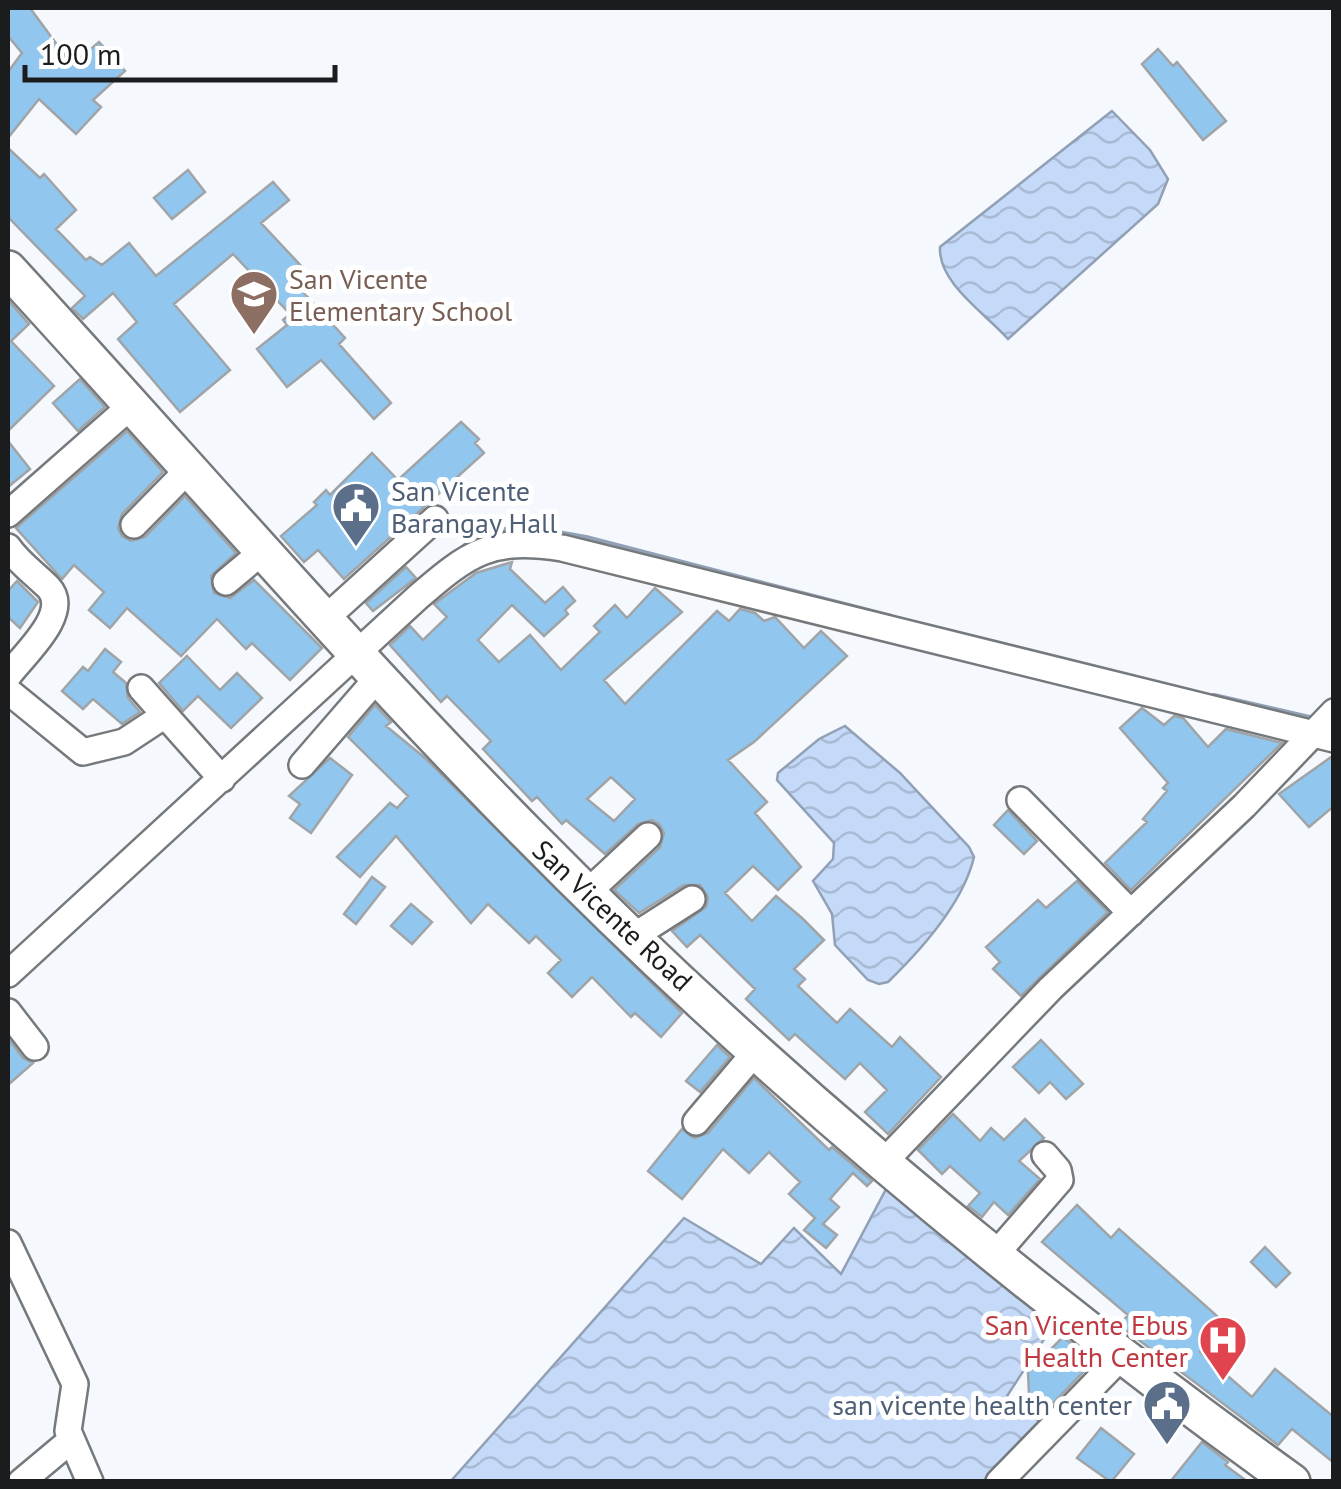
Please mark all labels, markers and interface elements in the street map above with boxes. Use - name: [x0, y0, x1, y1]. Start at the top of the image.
- scale bar: [25, 20, 335, 82]
- text: 100 m: [40, 34, 121, 73]
- place label: San Vicente Elementary School: [289, 260, 512, 329]
- school or university icon: San Vicente Elementary School: [228, 268, 280, 336]
- place label: San Vicente Barangay Hall: [391, 472, 557, 541]
- public building icon: San Vicente Barangay Hall: [330, 480, 382, 548]
- street label: San Vicente Road: [525, 831, 701, 999]
- place label: San Vicente Ebus Health Center: [984, 1306, 1188, 1375]
- hospital icon: San Vicente Ebus Health Center: [1197, 1314, 1249, 1382]
- public building icon: san vicente health center: [1141, 1378, 1193, 1446]
- place label: san vicente health center: [832, 1386, 1132, 1423]

